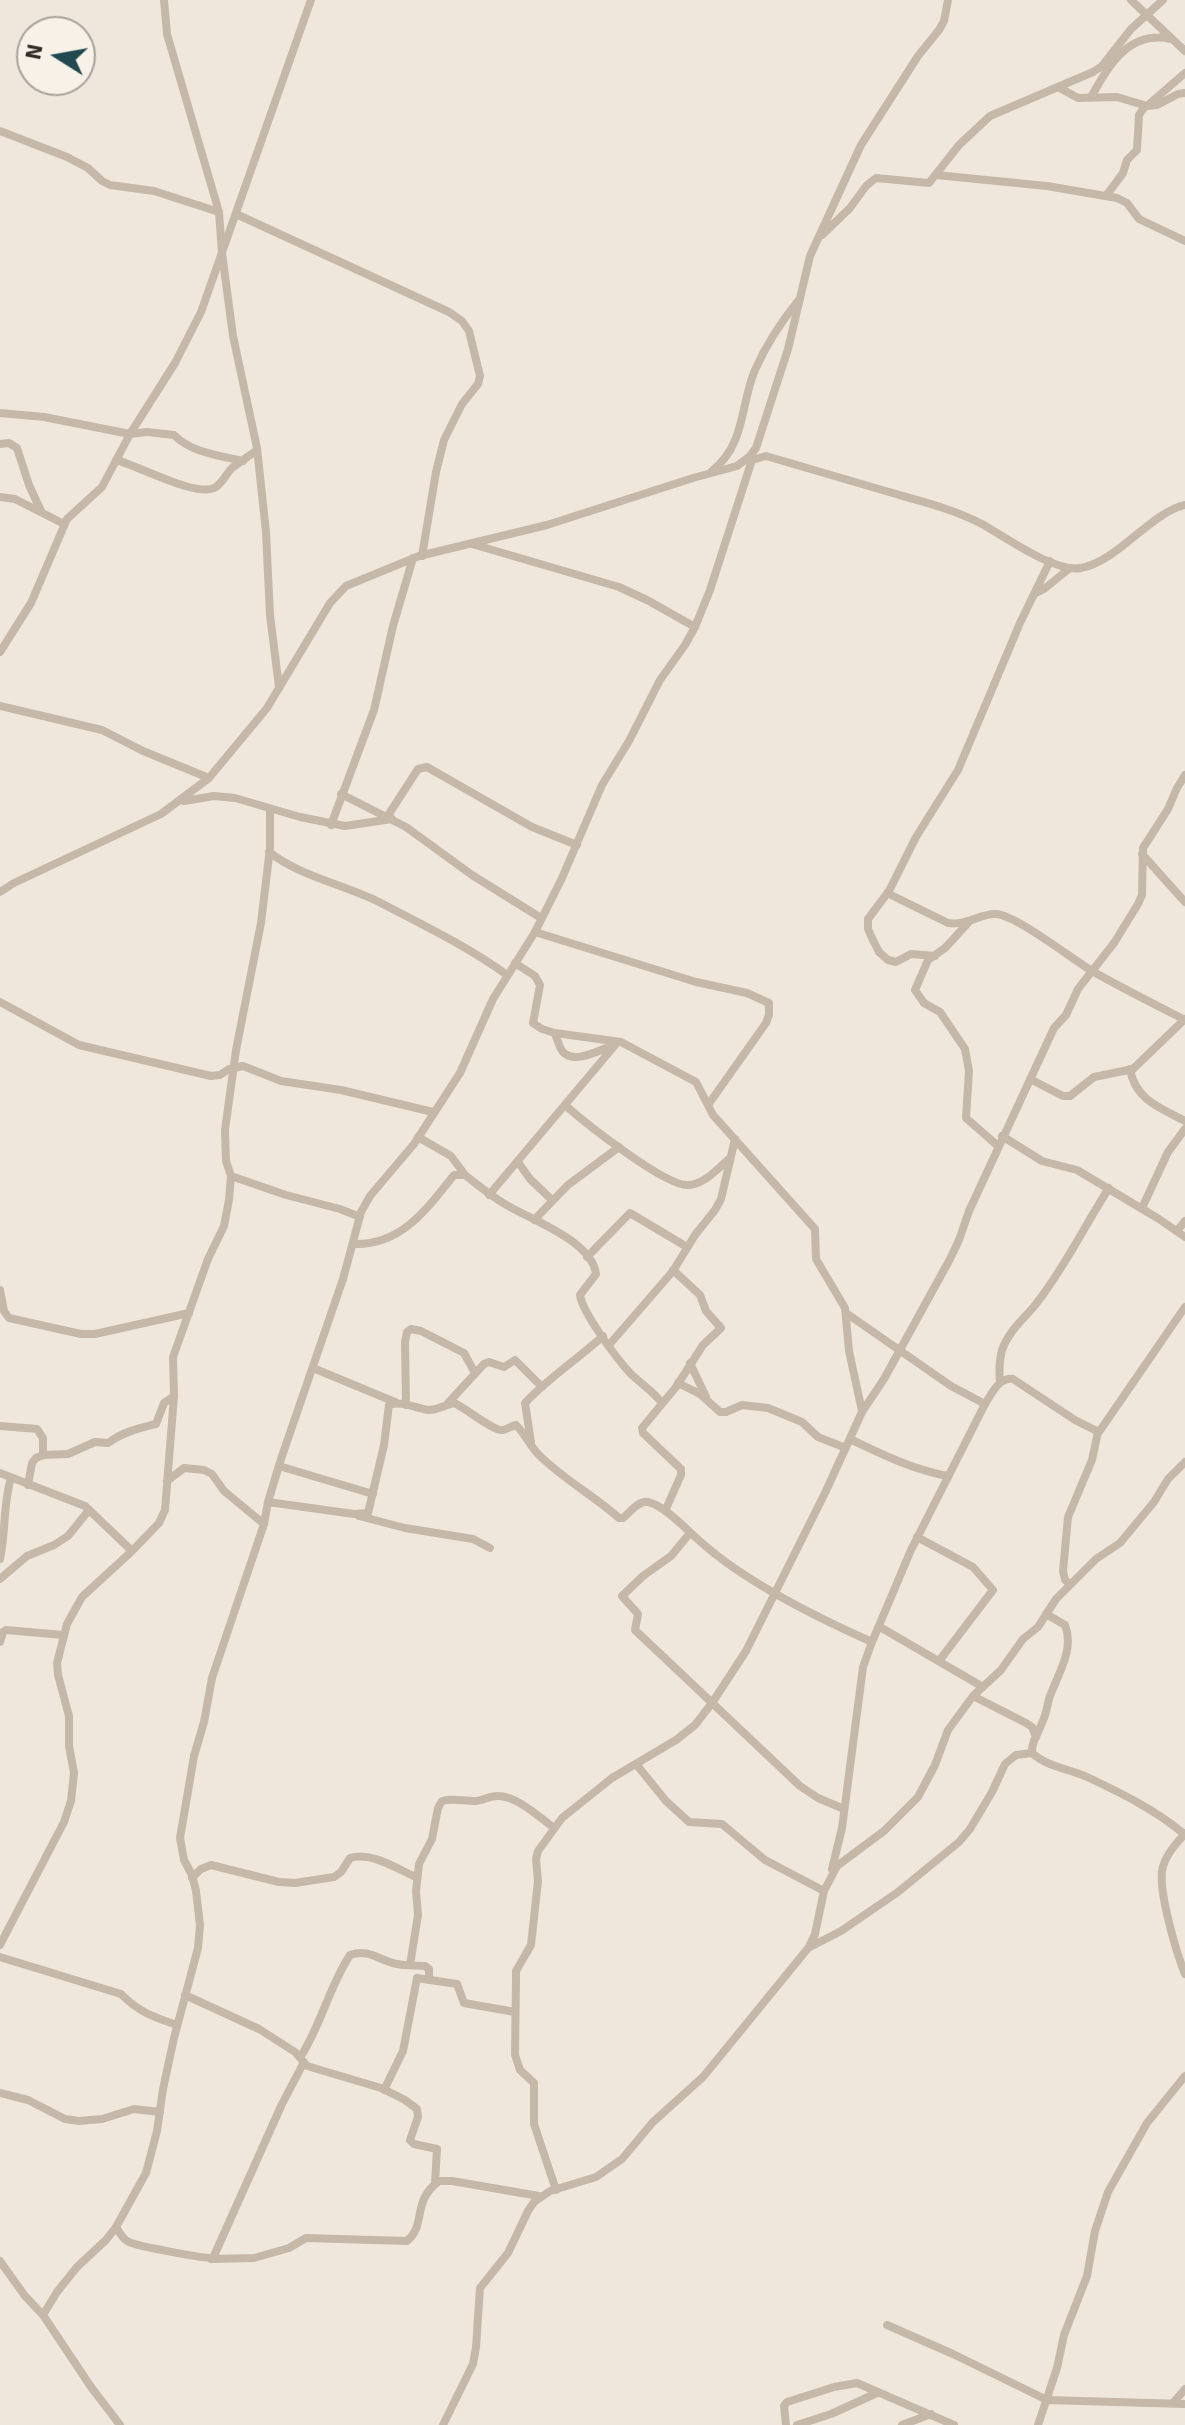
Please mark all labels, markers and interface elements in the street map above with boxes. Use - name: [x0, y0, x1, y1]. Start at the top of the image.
- north arrow: [16, 16, 96, 96]
- text: N: [19, 42, 49, 62]

